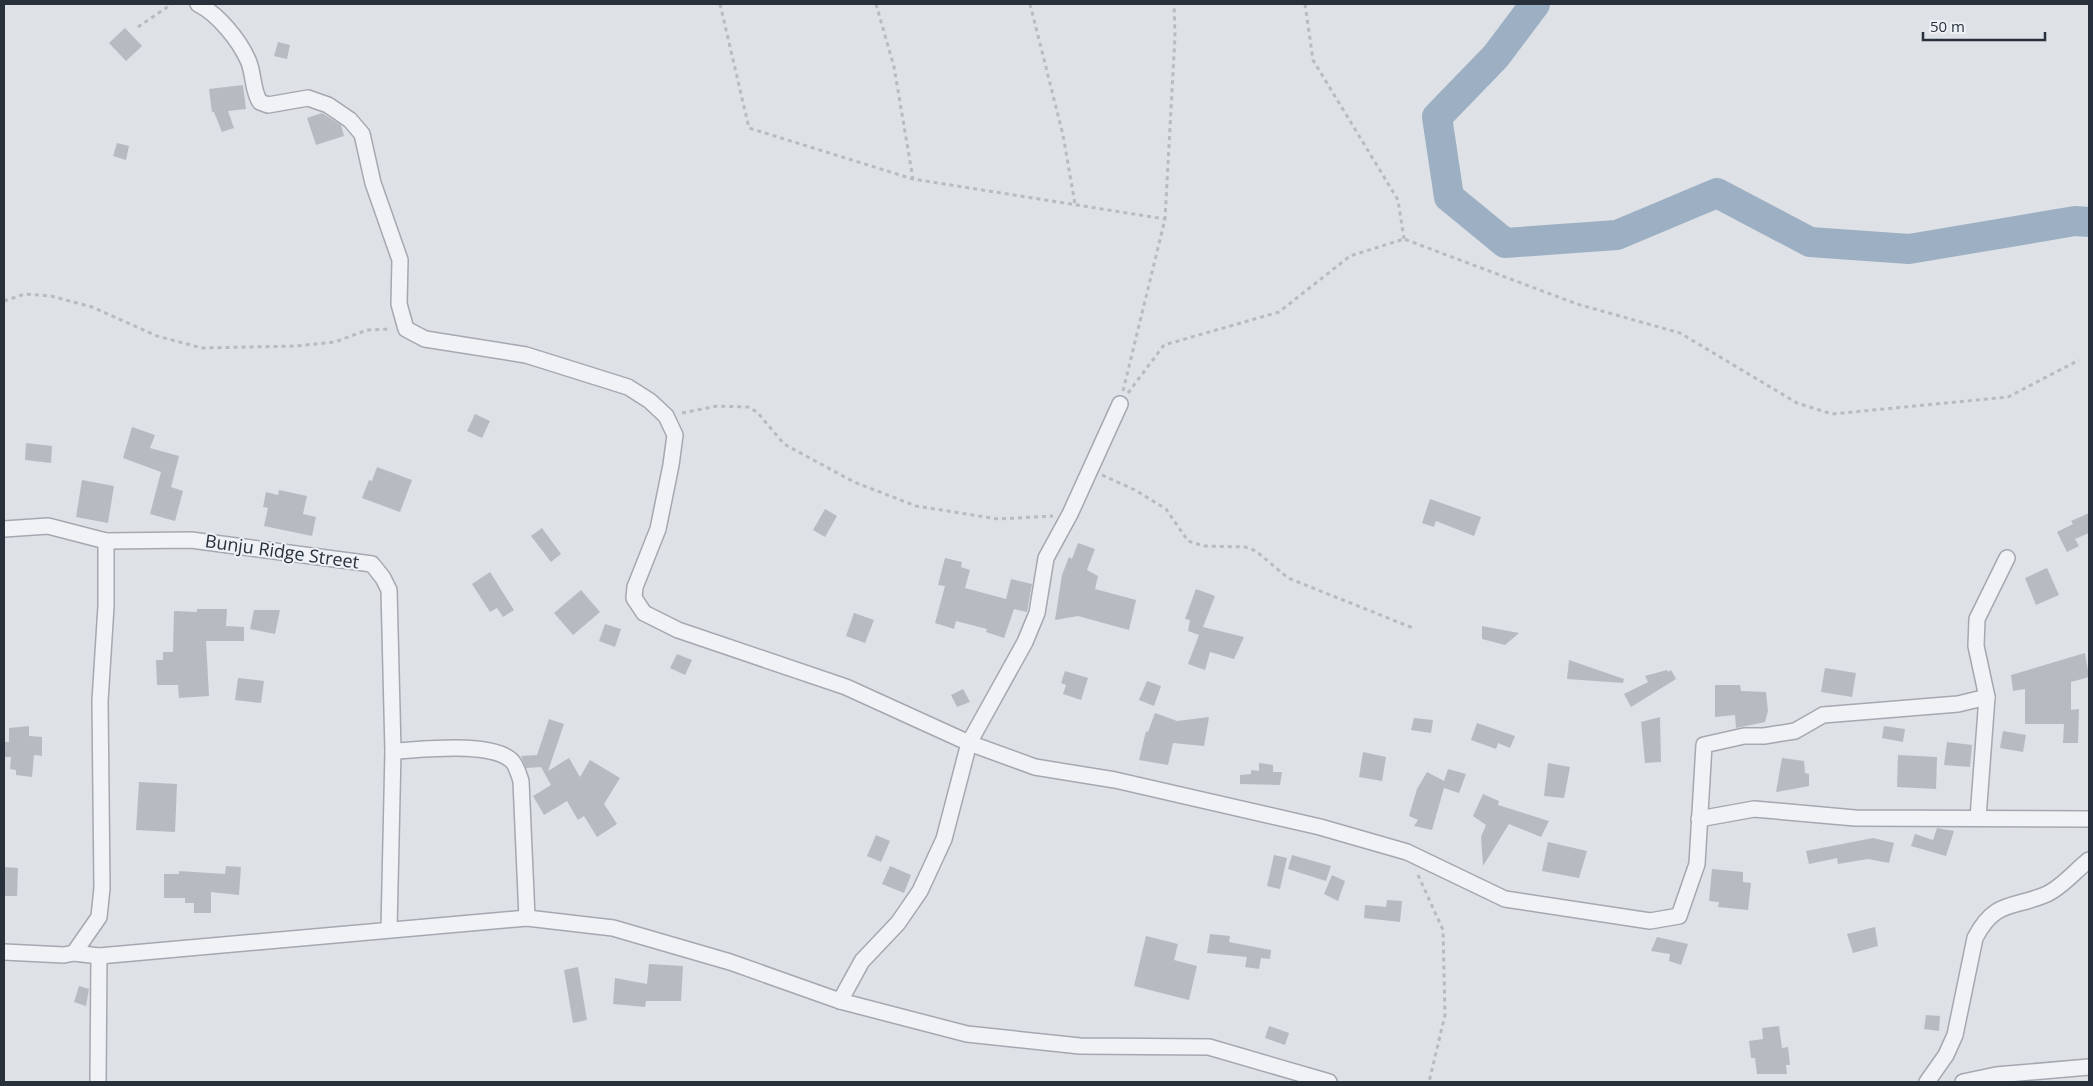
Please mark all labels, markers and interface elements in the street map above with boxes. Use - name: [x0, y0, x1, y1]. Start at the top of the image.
- scale bar: [1923, 10, 2046, 42]
- text: 50 m: [1930, 16, 1965, 36]
- street label: Bunju Ridge Street: [203, 528, 361, 574]

